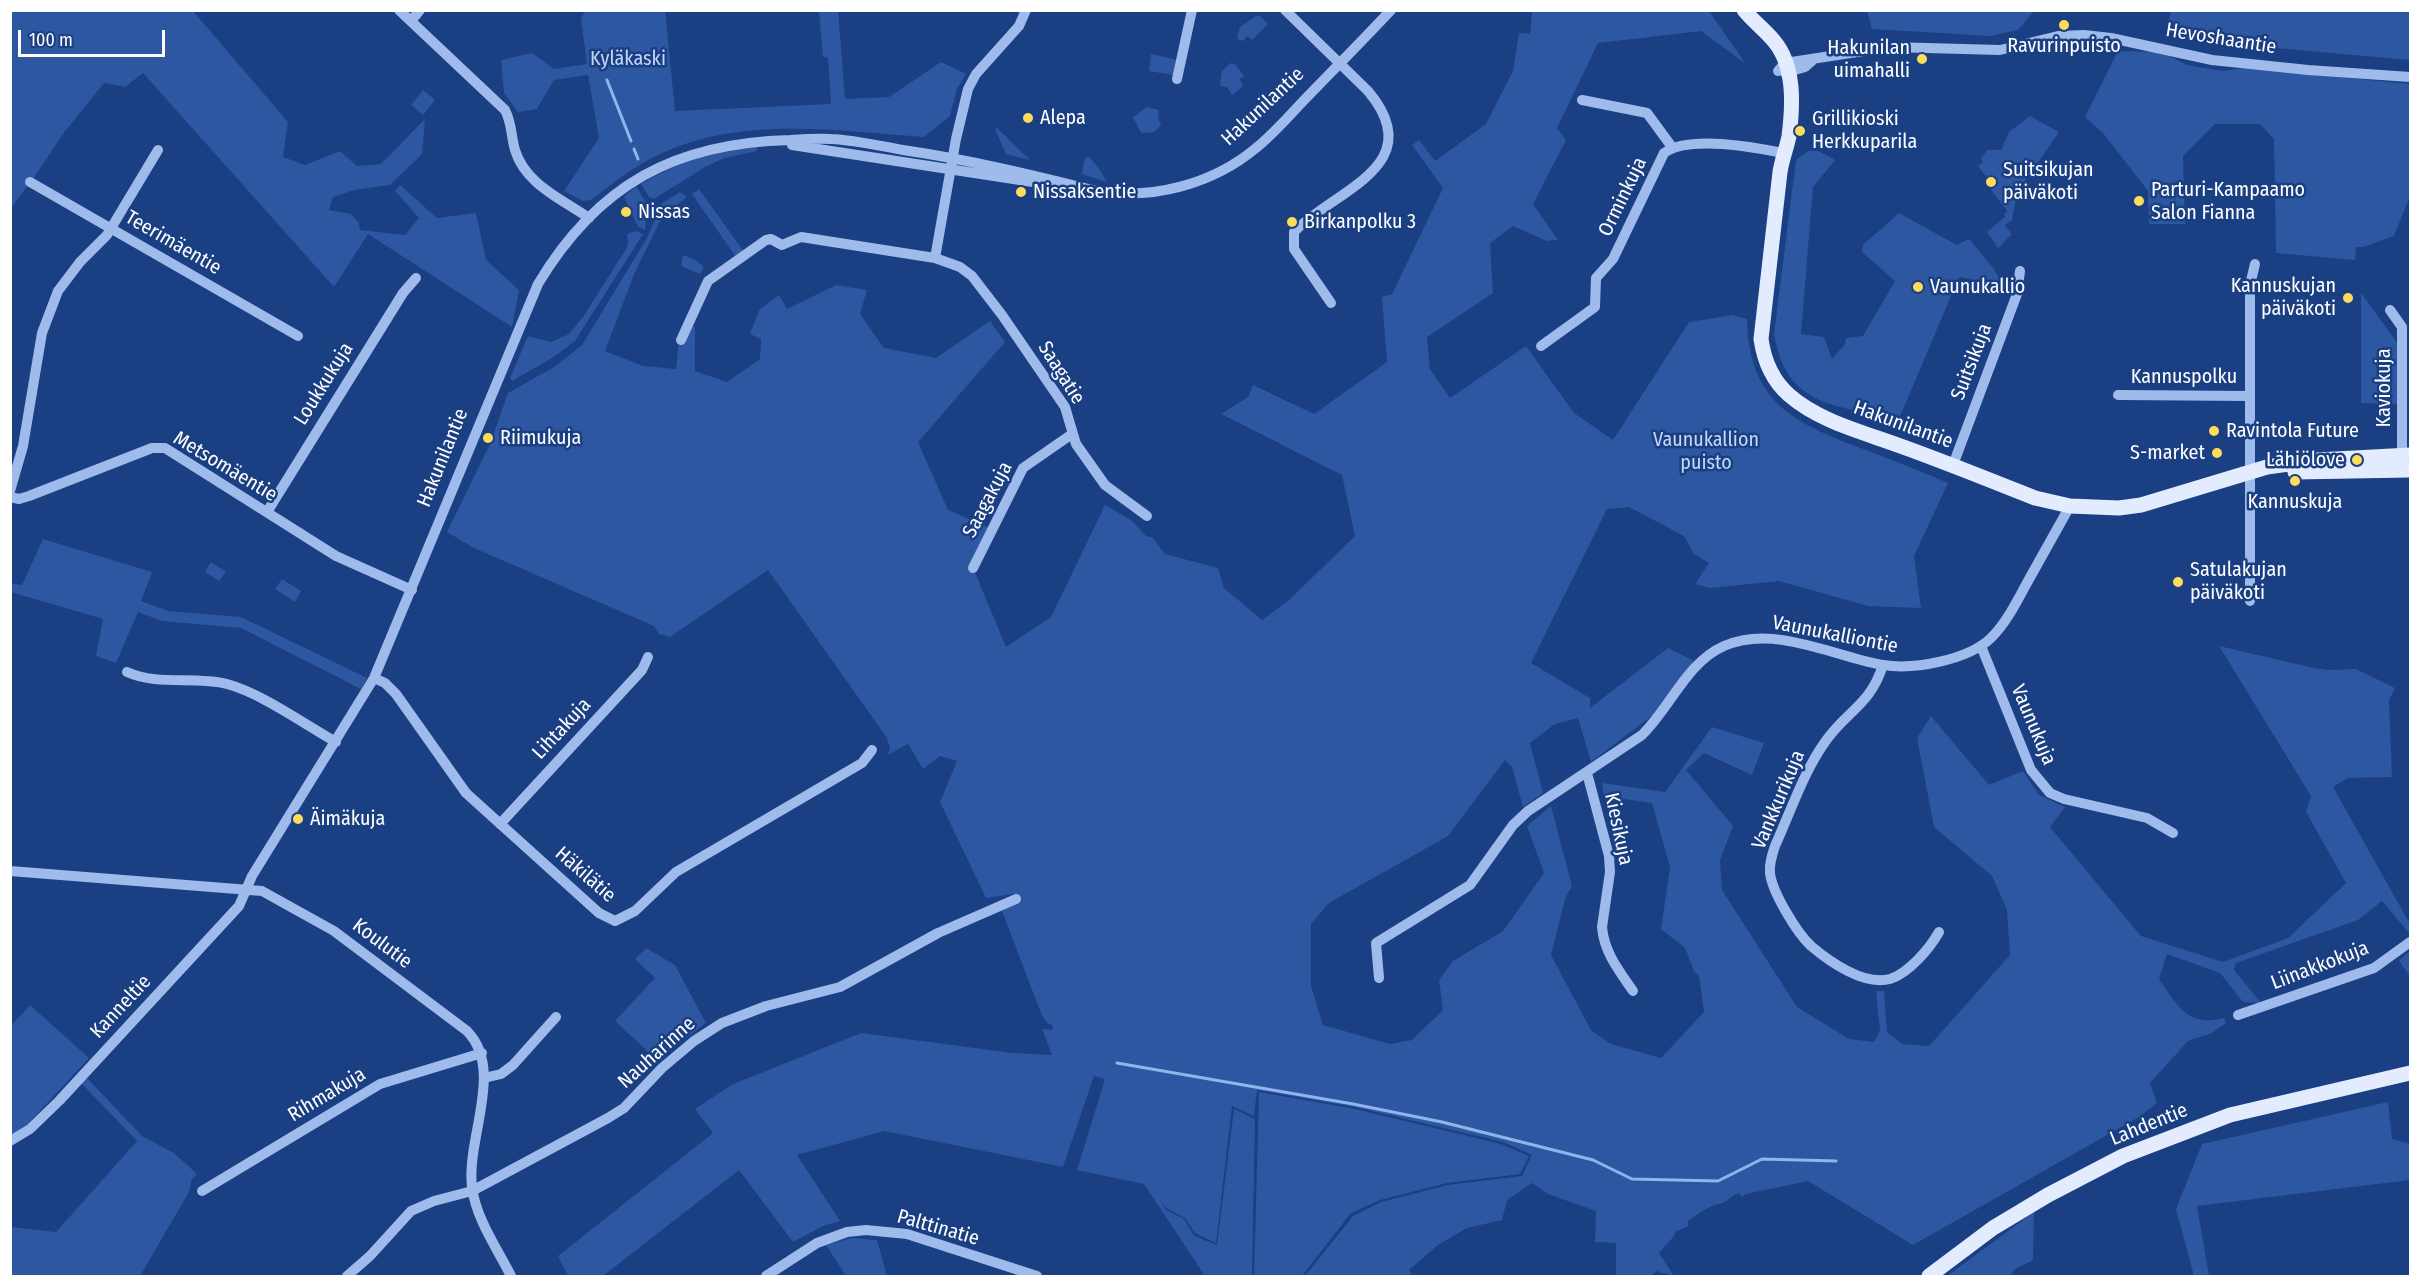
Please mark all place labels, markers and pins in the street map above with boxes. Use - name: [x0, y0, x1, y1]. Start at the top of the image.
- marker: Ravurinpuisto: [2057, 18, 2071, 32]
- place label: Ravurinpuisto: [2007, 34, 2121, 58]
- place label: Hakunilan uimahalli: [1827, 36, 1910, 83]
- marker: Hakunilan uimahalli: [1915, 52, 1929, 66]
- place label: Alepa: [1040, 106, 1086, 130]
- place label: Grillikioski Herkkuparila: [1812, 107, 1917, 154]
- marker: Alepa: [1021, 111, 1035, 125]
- marker: Grillikioski Herkkuparila: [1793, 124, 1807, 138]
- place label: Suitsikujan päiväkoti: [2003, 158, 2094, 205]
- marker: Suitsikujan päiväkoti: [1984, 175, 1998, 189]
- place label: Parturi-Kampaamo Salon Fianna: [2151, 178, 2305, 225]
- place label: Nissaksentie: [1033, 180, 1136, 204]
- marker: Nissaksentie: [1014, 185, 1028, 199]
- marker: Parturi-Kampaamo Salon Fianna: [2132, 194, 2146, 208]
- place label: Nissas: [638, 200, 690, 224]
- marker: Nissas: [619, 205, 633, 219]
- place label: Birkanpolku 3: [1304, 210, 1416, 234]
- marker: Birkanpolku 3: [1285, 215, 1299, 229]
- place label: Kannuskujan päiväkoti: [2231, 274, 2336, 321]
- place label: Vaunukallio: [1930, 275, 2025, 299]
- marker: Vaunukallio: [1911, 280, 1925, 294]
- marker: Kannuskujan päiväkoti: [2341, 291, 2355, 305]
- place label: Ravintola Future: [2226, 419, 2359, 443]
- marker: Ravintola Future: [2207, 424, 2221, 438]
- place label: Riimukuja: [500, 426, 581, 450]
- marker: Riimukuja: [481, 431, 495, 445]
- place label: S-market: [2130, 441, 2205, 465]
- marker: S-market: [2210, 446, 2224, 460]
- place label: Lähiölove: [2266, 448, 2345, 472]
- marker: Lähiölove: [2350, 453, 2364, 467]
- marker: Kannuskuja: [2288, 474, 2302, 488]
- place label: Kannuskuja: [2248, 490, 2342, 514]
- place label: Satulakujan päiväkoti: [2190, 558, 2287, 605]
- marker: Satulakujan päiväkoti: [2171, 575, 2185, 589]
- place label: Äimäkuja: [310, 807, 385, 831]
- marker: Äimäkuja: [291, 812, 305, 826]

